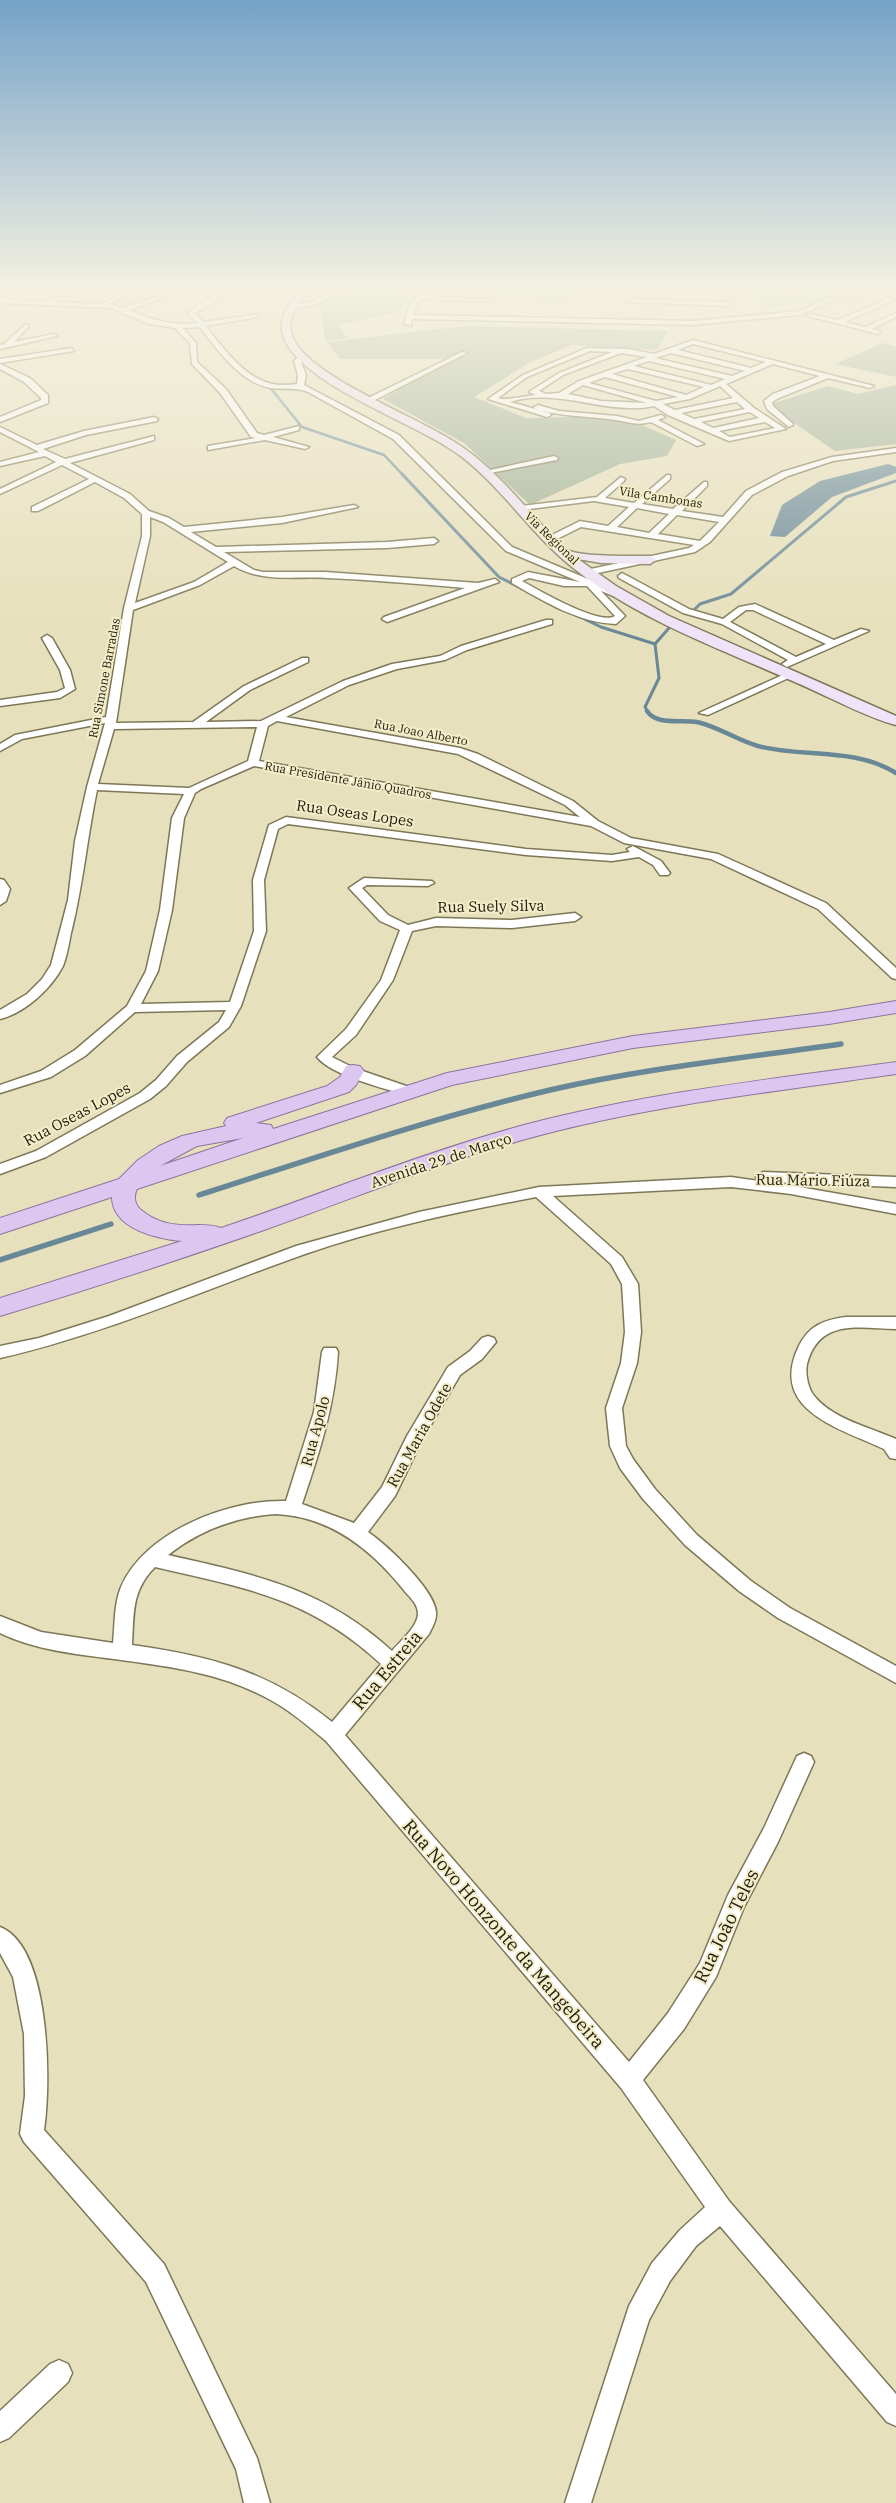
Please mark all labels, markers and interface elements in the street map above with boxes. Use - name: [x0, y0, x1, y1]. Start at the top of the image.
- street label: Vila Cambonas: [618, 483, 704, 511]
- street label: Via Regional: [522, 508, 583, 568]
- street label: Rua Simone Barradas: [85, 616, 123, 739]
- street label: Rua Joao Alberto: [373, 716, 469, 748]
- street label: Rua Presidente Jânio Quadros: [263, 758, 433, 802]
- street label: Rua Oseas Lopes: [295, 795, 415, 831]
- street label: Rua Suely Silva: [437, 896, 545, 916]
- street label: Rua Oseas Lopes: [20, 1078, 134, 1150]
- street label: Avenida 29 de Março: [368, 1128, 514, 1192]
- street label: Rua Mário Fiúza: [756, 1170, 870, 1190]
- street label: Rua Maria Odete: [382, 1379, 456, 1491]
- street label: Rua Apolo: [297, 1394, 333, 1468]
- street label: Rua Estreia: [347, 1625, 427, 1714]
- street label: Rua Novo Honzonte da Mangebeira: [398, 1814, 610, 2054]
- street label: Rua João Teles: [688, 1865, 764, 1987]

